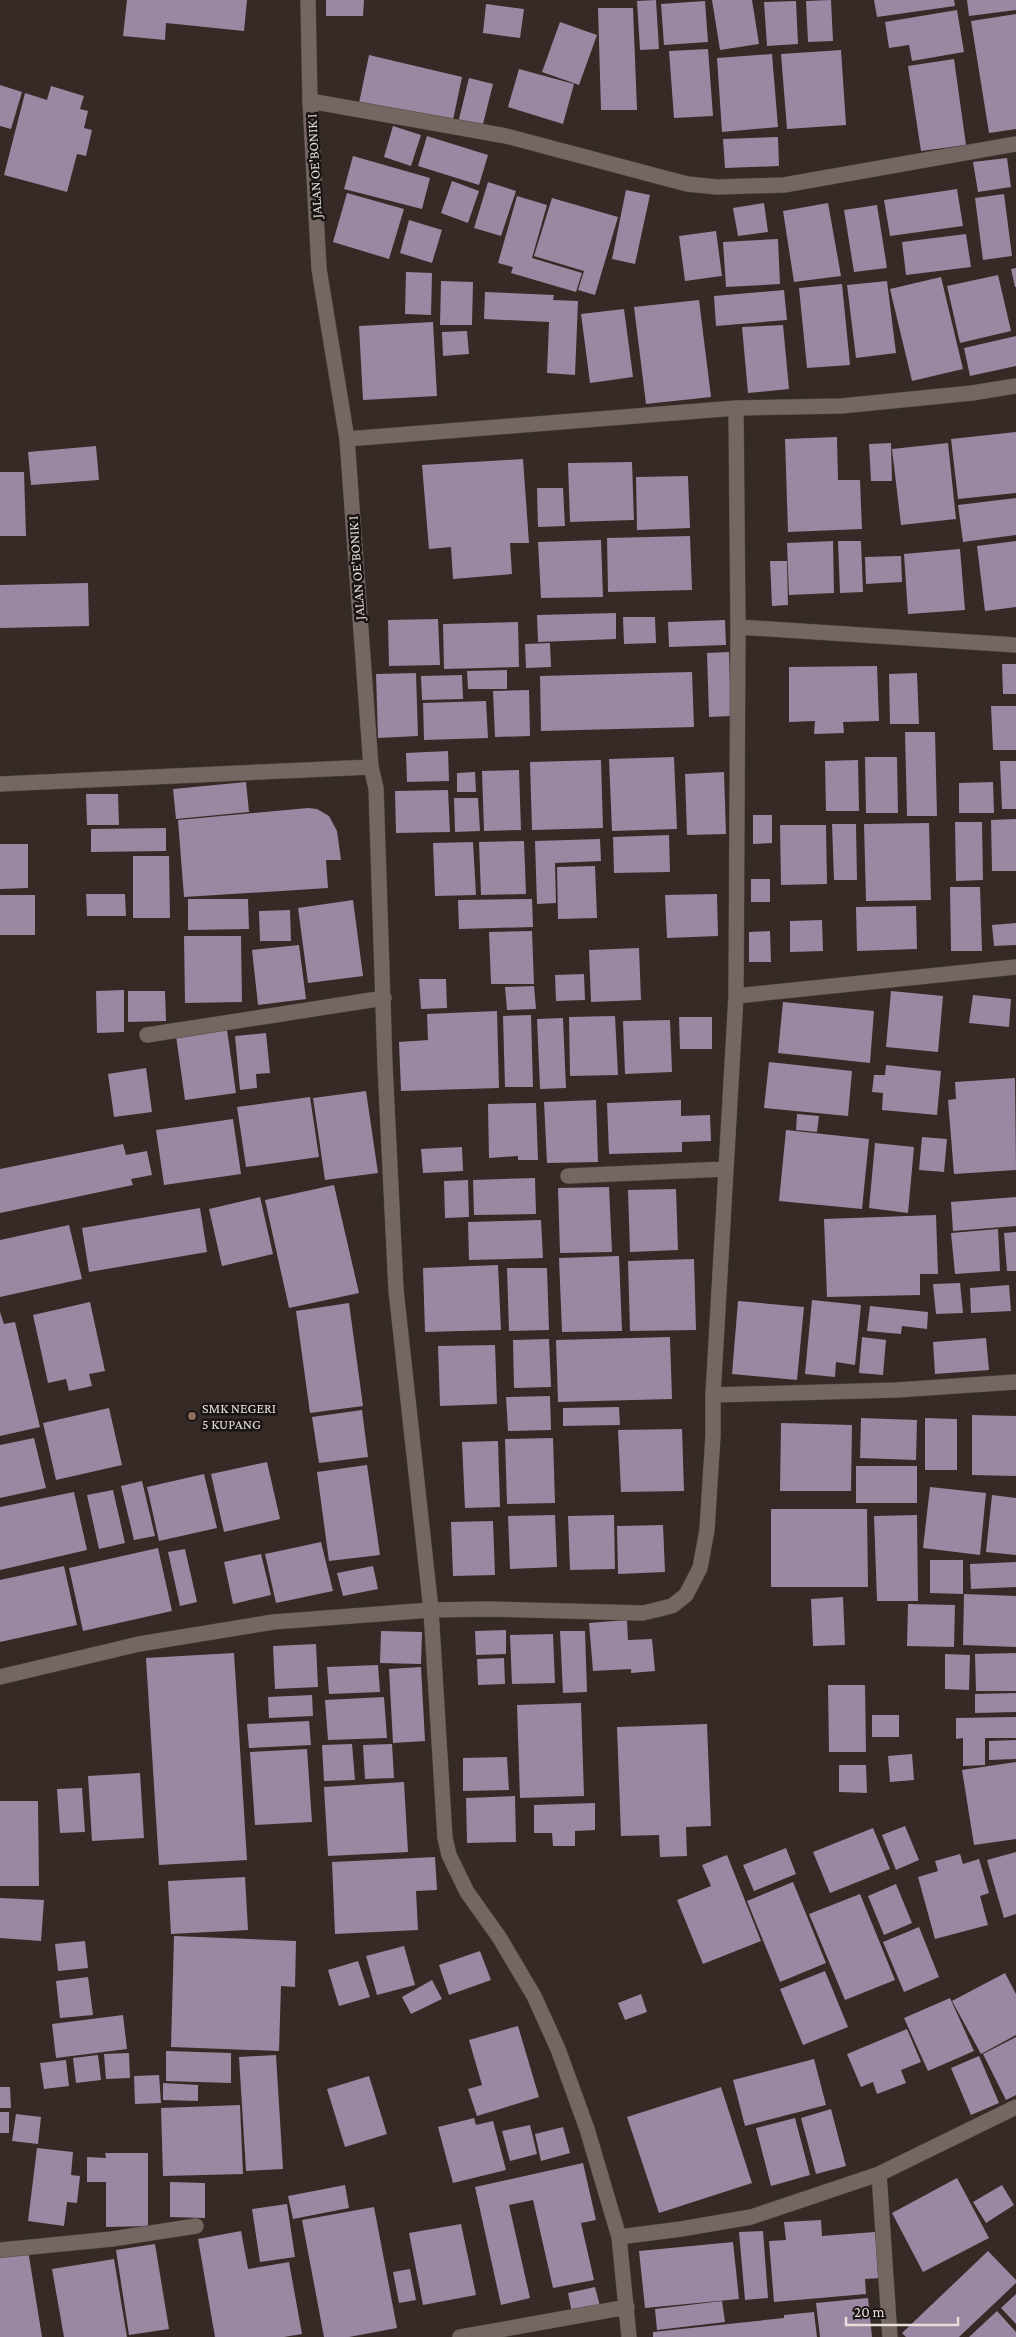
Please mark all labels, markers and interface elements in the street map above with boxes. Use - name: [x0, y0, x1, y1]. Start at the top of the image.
- street label: JALAN OE'BONIK I: [303, 113, 325, 221]
- street label: JALAN OE'BONIK I: [344, 515, 368, 623]
- place label: SMK NEGERI 5 KUPANG: [202, 1400, 276, 1432]
- marker: SMK NEGERI 5 KUPANG: [186, 1410, 198, 1422]
- scale bar: [846, 2294, 958, 2326]
- text: 20 m: [854, 2304, 885, 2320]

